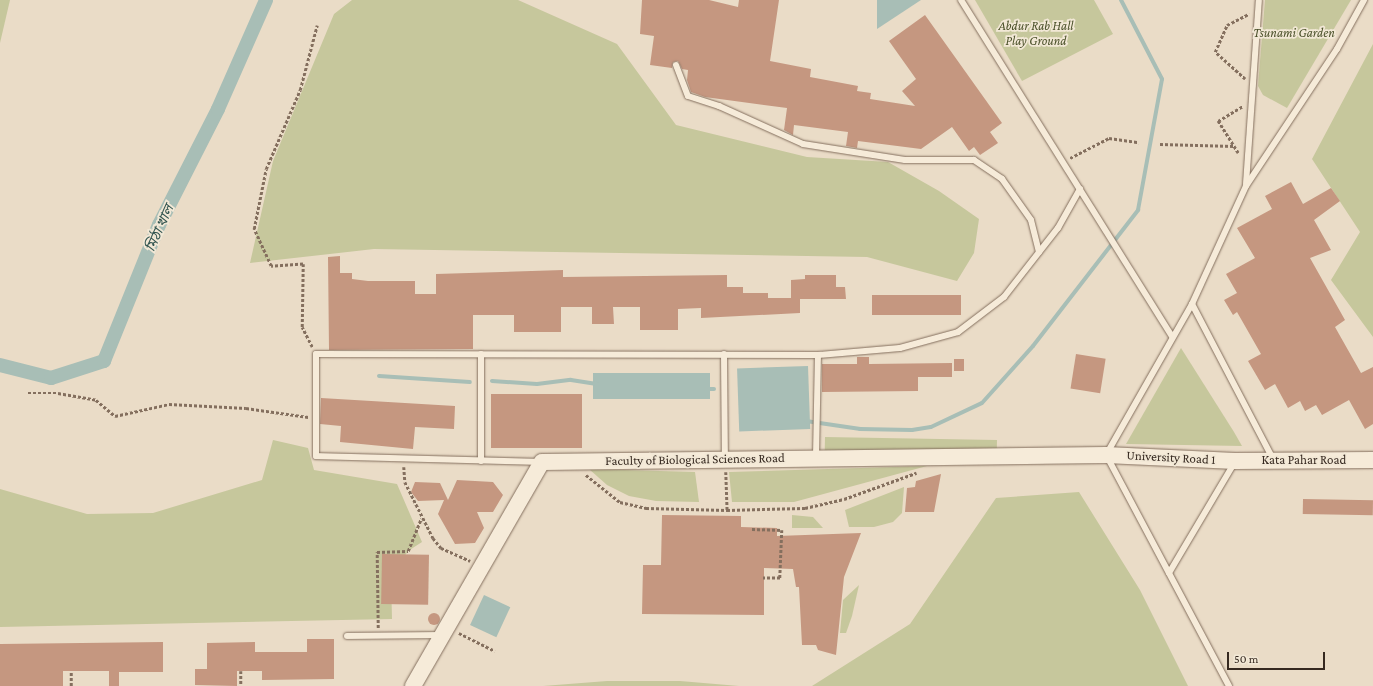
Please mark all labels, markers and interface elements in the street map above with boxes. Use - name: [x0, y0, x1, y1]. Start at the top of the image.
- park label: Abdur Rab Hall Play Ground: [998, 19, 1074, 50]
- park label: Tsunami Garden: [1253, 25, 1335, 41]
- water label: মিঠা খাল: [141, 202, 177, 254]
- street label: University Road 1: [1126, 448, 1216, 468]
- street label: Faculty of Biological Sciences Road: [605, 451, 785, 469]
- street label: Kata Pahar Road: [1262, 452, 1346, 468]
- scale bar: [1229, 644, 1327, 670]
- text: 50 m: [1234, 652, 1258, 666]

